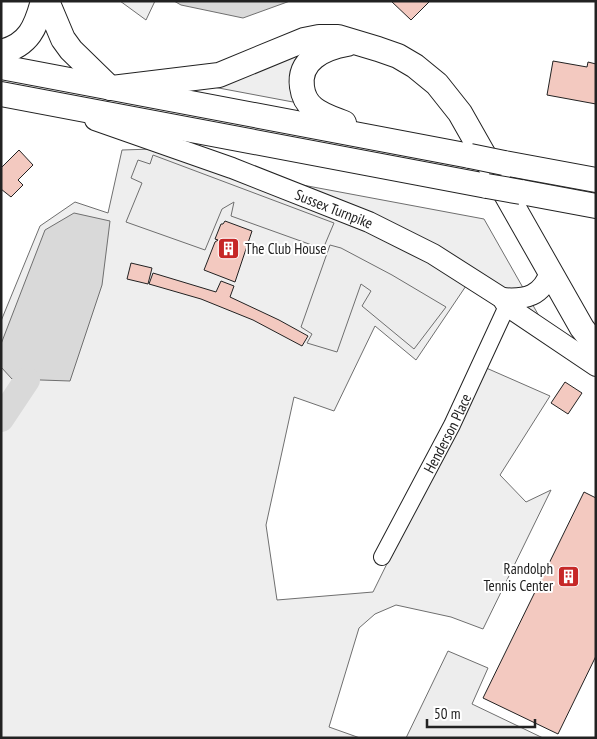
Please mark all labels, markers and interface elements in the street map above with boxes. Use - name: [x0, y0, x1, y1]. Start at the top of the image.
- street label: Sussex Turnpike: [293, 184, 376, 232]
- building icon: The Club House: [217, 236, 241, 260]
- place label: The Club House: [245, 239, 327, 258]
- street label: Henderson Place: [419, 390, 475, 476]
- place label: Randolph Tennis Center: [483, 559, 554, 595]
- building icon: Randolph Tennis Center: [557, 565, 581, 589]
- scale bar: [427, 696, 534, 728]
- text: 50 m: [434, 704, 460, 723]

